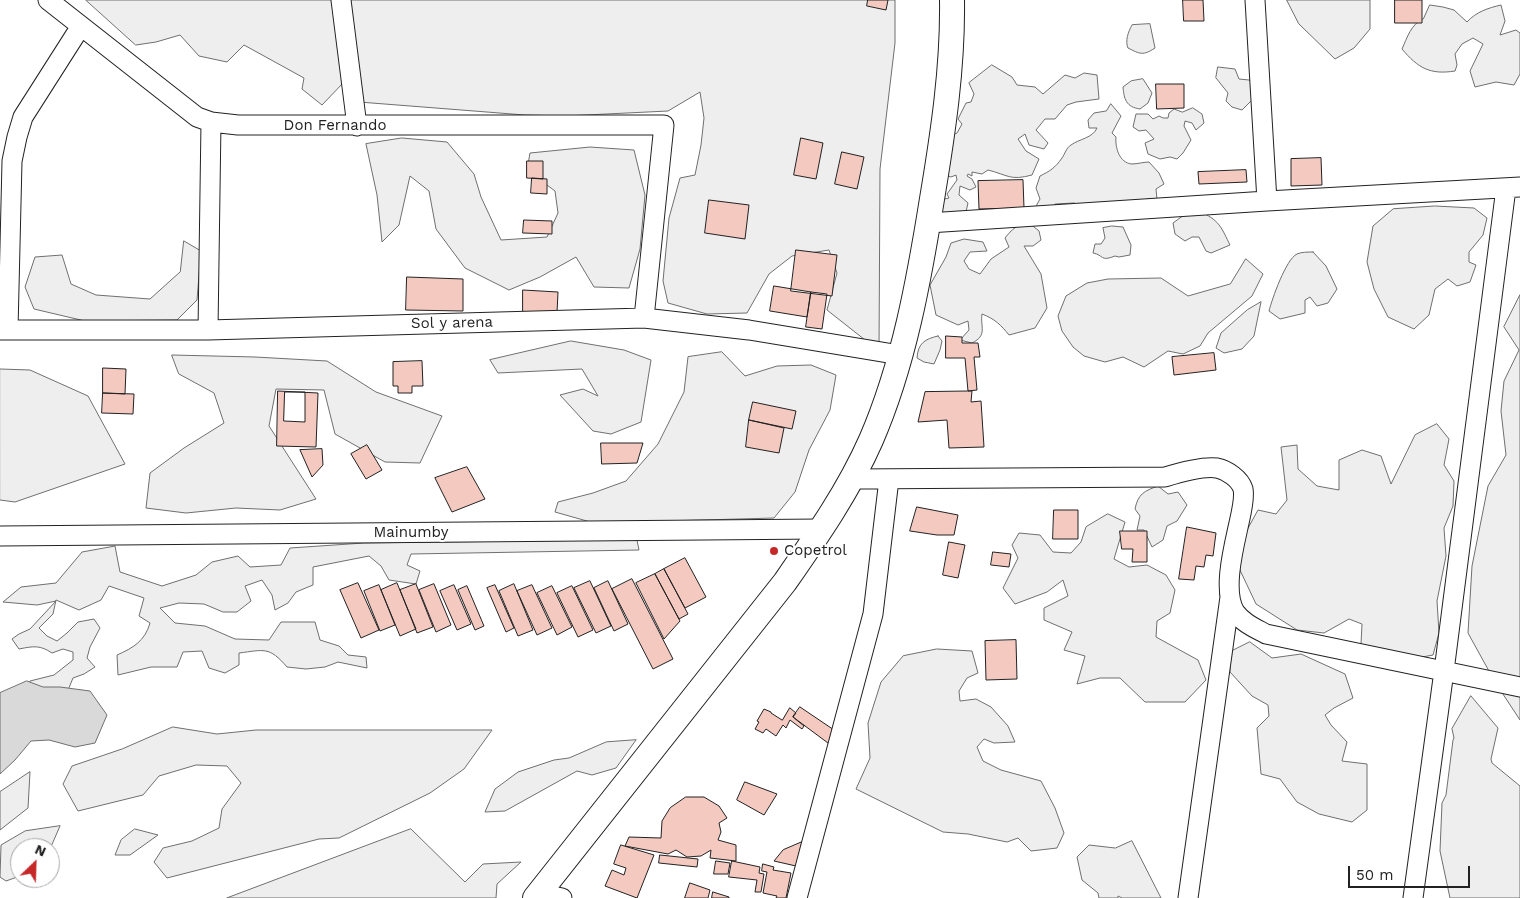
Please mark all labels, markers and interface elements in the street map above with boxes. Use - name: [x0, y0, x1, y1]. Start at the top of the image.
- street label: Don Fernando: [284, 117, 386, 135]
- street label: Sol y arena: [411, 313, 493, 333]
- street label: Mainumby: [374, 524, 448, 542]
- place label: Copetrol: [784, 542, 847, 560]
- marker: Copetrol: [768, 545, 780, 557]
- north arrow: [10, 838, 60, 888]
- text: N: [33, 841, 49, 860]
- scale bar: [1350, 856, 1472, 888]
- text: 50 m: [1356, 866, 1393, 884]

